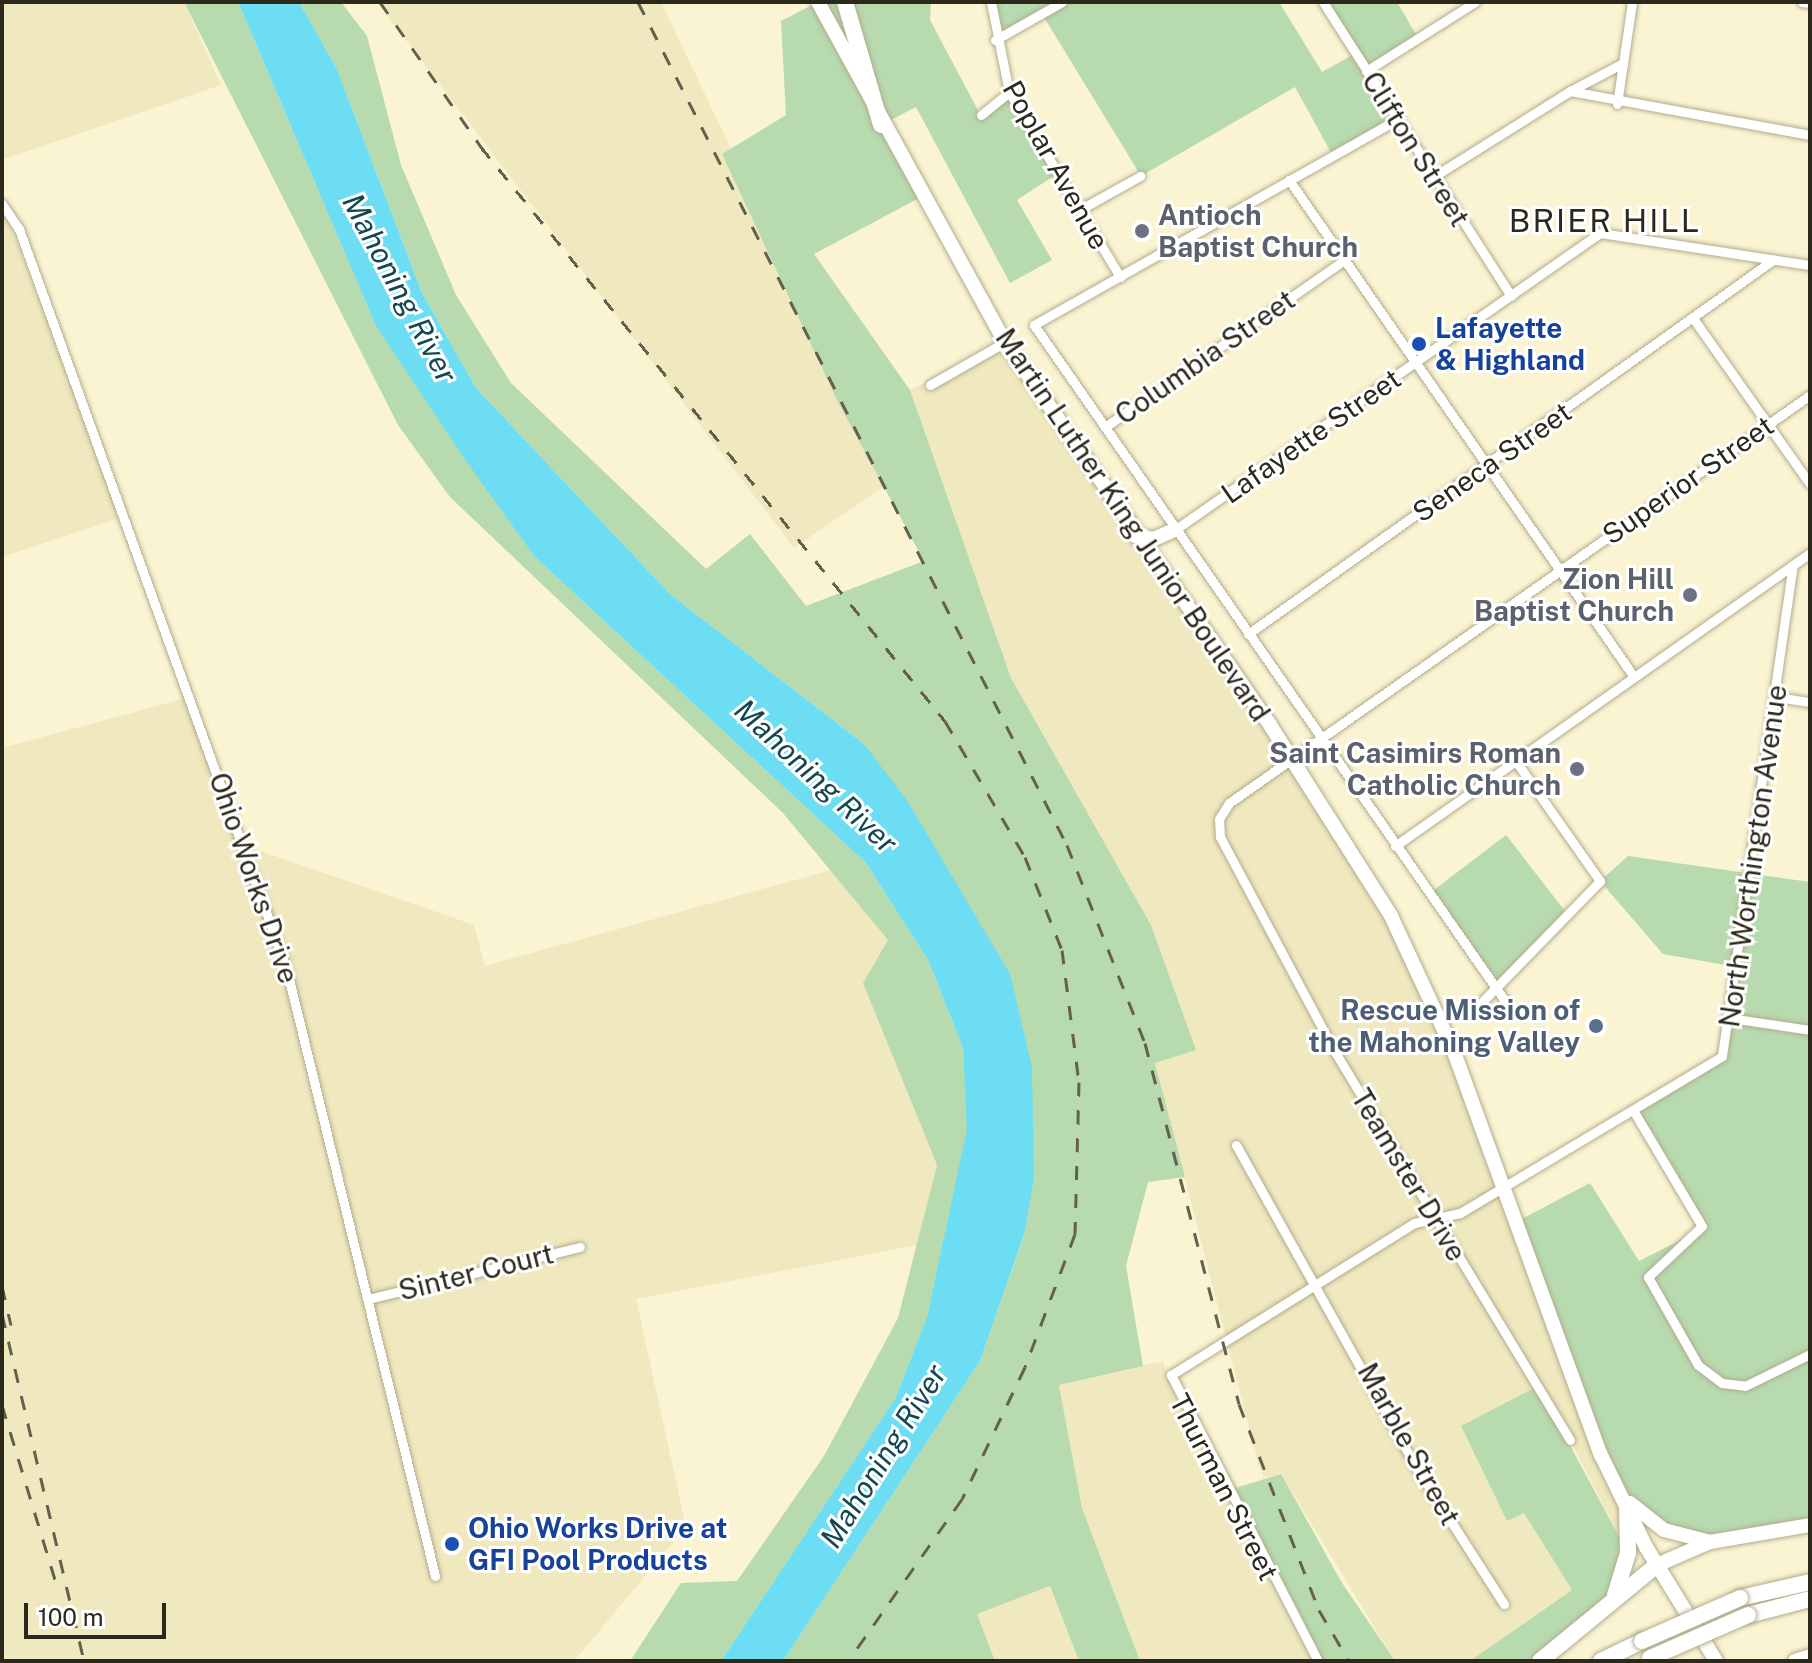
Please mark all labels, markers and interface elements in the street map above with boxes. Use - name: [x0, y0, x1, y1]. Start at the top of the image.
- street label: Clifton Street: [1355, 66, 1477, 232]
- street label: Poplar Avenue: [996, 75, 1116, 255]
- water label: Mahoning River: [335, 187, 465, 389]
- place label: Antioch Baptist Church: [1158, 198, 1358, 264]
- district label: BRIER HILL: [1509, 202, 1701, 240]
- marker: Antioch Baptist Church: [1133, 222, 1151, 240]
- street label: Columbia Street: [1109, 283, 1301, 431]
- place label: Lafayette & Highland: [1435, 311, 1585, 377]
- street label: Martin Luther King Junior Boulevard: [989, 322, 1277, 728]
- marker: Lafayette & Highland: [1410, 335, 1428, 353]
- street label: Lafayette Street: [1215, 362, 1407, 510]
- street label: Seneca Street: [1406, 395, 1578, 529]
- street label: Superior Street: [1596, 409, 1780, 551]
- place label: Zion Hill Baptist Church: [1474, 562, 1674, 628]
- marker: Zion Hill Baptist Church: [1681, 586, 1699, 604]
- street label: North Worthington Avenue: [1712, 682, 1794, 1030]
- water label: Mahoning River: [727, 691, 905, 861]
- place label: Saint Casimirs Roman Catholic Church: [1269, 736, 1561, 802]
- marker: Saint Casimirs Roman Catholic Church: [1568, 760, 1586, 778]
- street label: Ohio Works Drive: [202, 768, 306, 988]
- place label: Rescue Mission of the Mahoning Valley: [1308, 993, 1580, 1059]
- marker: Rescue Mission of the Mahoning Valley: [1587, 1017, 1605, 1035]
- street label: Teamster Drive: [1344, 1083, 1474, 1267]
- street label: Sinter Court: [395, 1237, 557, 1307]
- street label: Marble Street: [1351, 1357, 1467, 1531]
- water label: Mahoning River: [812, 1358, 954, 1554]
- street label: Thurman Street: [1163, 1388, 1285, 1586]
- place label: Ohio Works Drive at GFI Pool Products: [468, 1511, 728, 1577]
- marker: Ohio Works Drive at GFI Pool Products: [443, 1535, 461, 1553]
- scale bar: [28, 1587, 170, 1637]
- text: 100 m: [38, 1603, 104, 1631]

